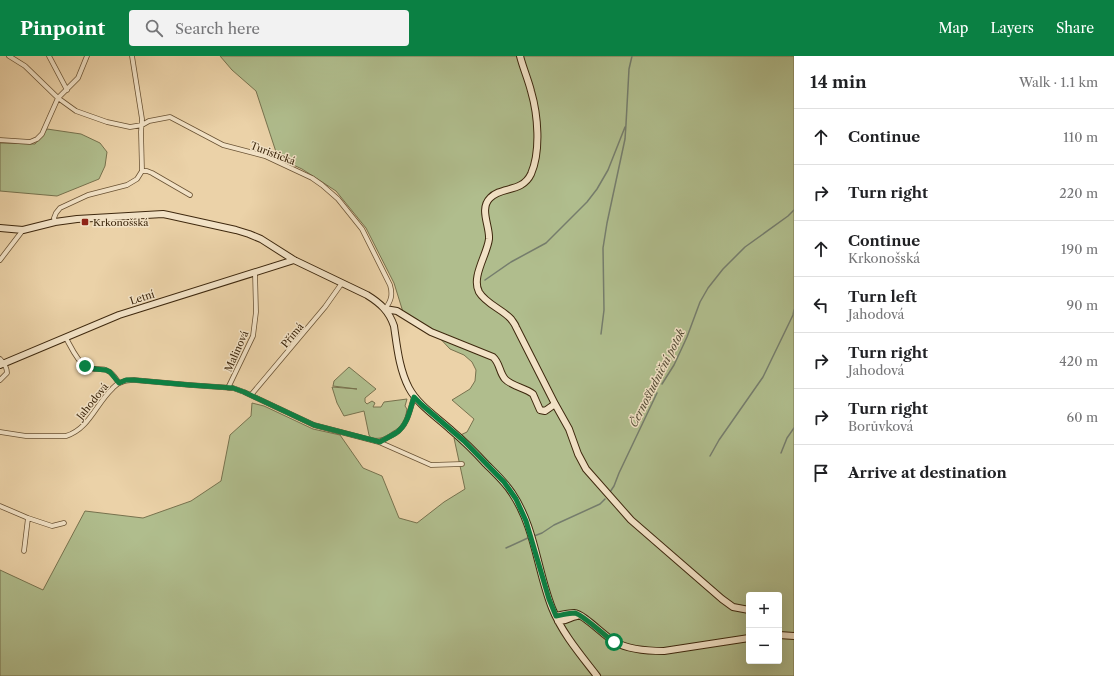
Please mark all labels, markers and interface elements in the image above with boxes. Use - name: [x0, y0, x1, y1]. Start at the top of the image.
- search box: [129, 10, 409, 46]
- text: Pinpoint: [20, 17, 105, 40]
- icon: search: [143, 17, 165, 39]
- text: Search here: [175, 19, 260, 38]
- text: Map: [938, 19, 968, 37]
- text: Layers: [990, 19, 1034, 37]
- text: Share: [1056, 19, 1094, 37]
- text: 14 min: [810, 72, 867, 92]
- text: Walk · 1.1 km: [1019, 74, 1098, 90]
- icon: ahead: [810, 126, 832, 148]
- text: Continue: [848, 127, 920, 146]
- text: 110 m: [1063, 129, 1098, 145]
- street label: Turistická: [248, 139, 298, 168]
- icon: right: [810, 182, 832, 204]
- text: Turn right: [848, 183, 928, 202]
- text: 220 m: [1059, 185, 1098, 201]
- place label: Krkonošská: [93, 216, 149, 229]
- marker: Krkonošská: [80, 217, 90, 227]
- text: Continue: [848, 231, 920, 250]
- icon: ahead: [810, 238, 832, 260]
- text: 190 m: [1061, 241, 1098, 257]
- text: Krkonošská: [848, 250, 920, 266]
- street label: Letní: [128, 287, 156, 308]
- text: Turn left: [848, 287, 917, 306]
- icon: left: [810, 294, 832, 316]
- text: 90 m: [1067, 297, 1098, 313]
- text: Jahodová: [848, 306, 904, 322]
- street label: Přímá: [278, 320, 307, 350]
- water label: Černostudniční potok: [626, 326, 688, 429]
- street label: Malinová: [222, 328, 252, 374]
- text: Turn right: [848, 343, 928, 362]
- icon: right: [810, 350, 832, 372]
- text: 420 m: [1059, 353, 1098, 369]
- route end: [76, 357, 94, 375]
- text: Jahodová: [848, 362, 904, 378]
- street label: Jahodová: [72, 380, 112, 424]
- text: Turn right: [848, 399, 928, 418]
- icon: right: [810, 406, 832, 428]
- text: 60 m: [1067, 409, 1098, 425]
- text: Borůvková: [848, 418, 913, 434]
- icon: arrive: [810, 462, 832, 484]
- text: Arrive at destination: [848, 463, 1007, 482]
- map controls: [746, 592, 782, 664]
- button: +: [746, 592, 782, 628]
- button: −: [746, 628, 782, 664]
- route start: [605, 633, 623, 651]

